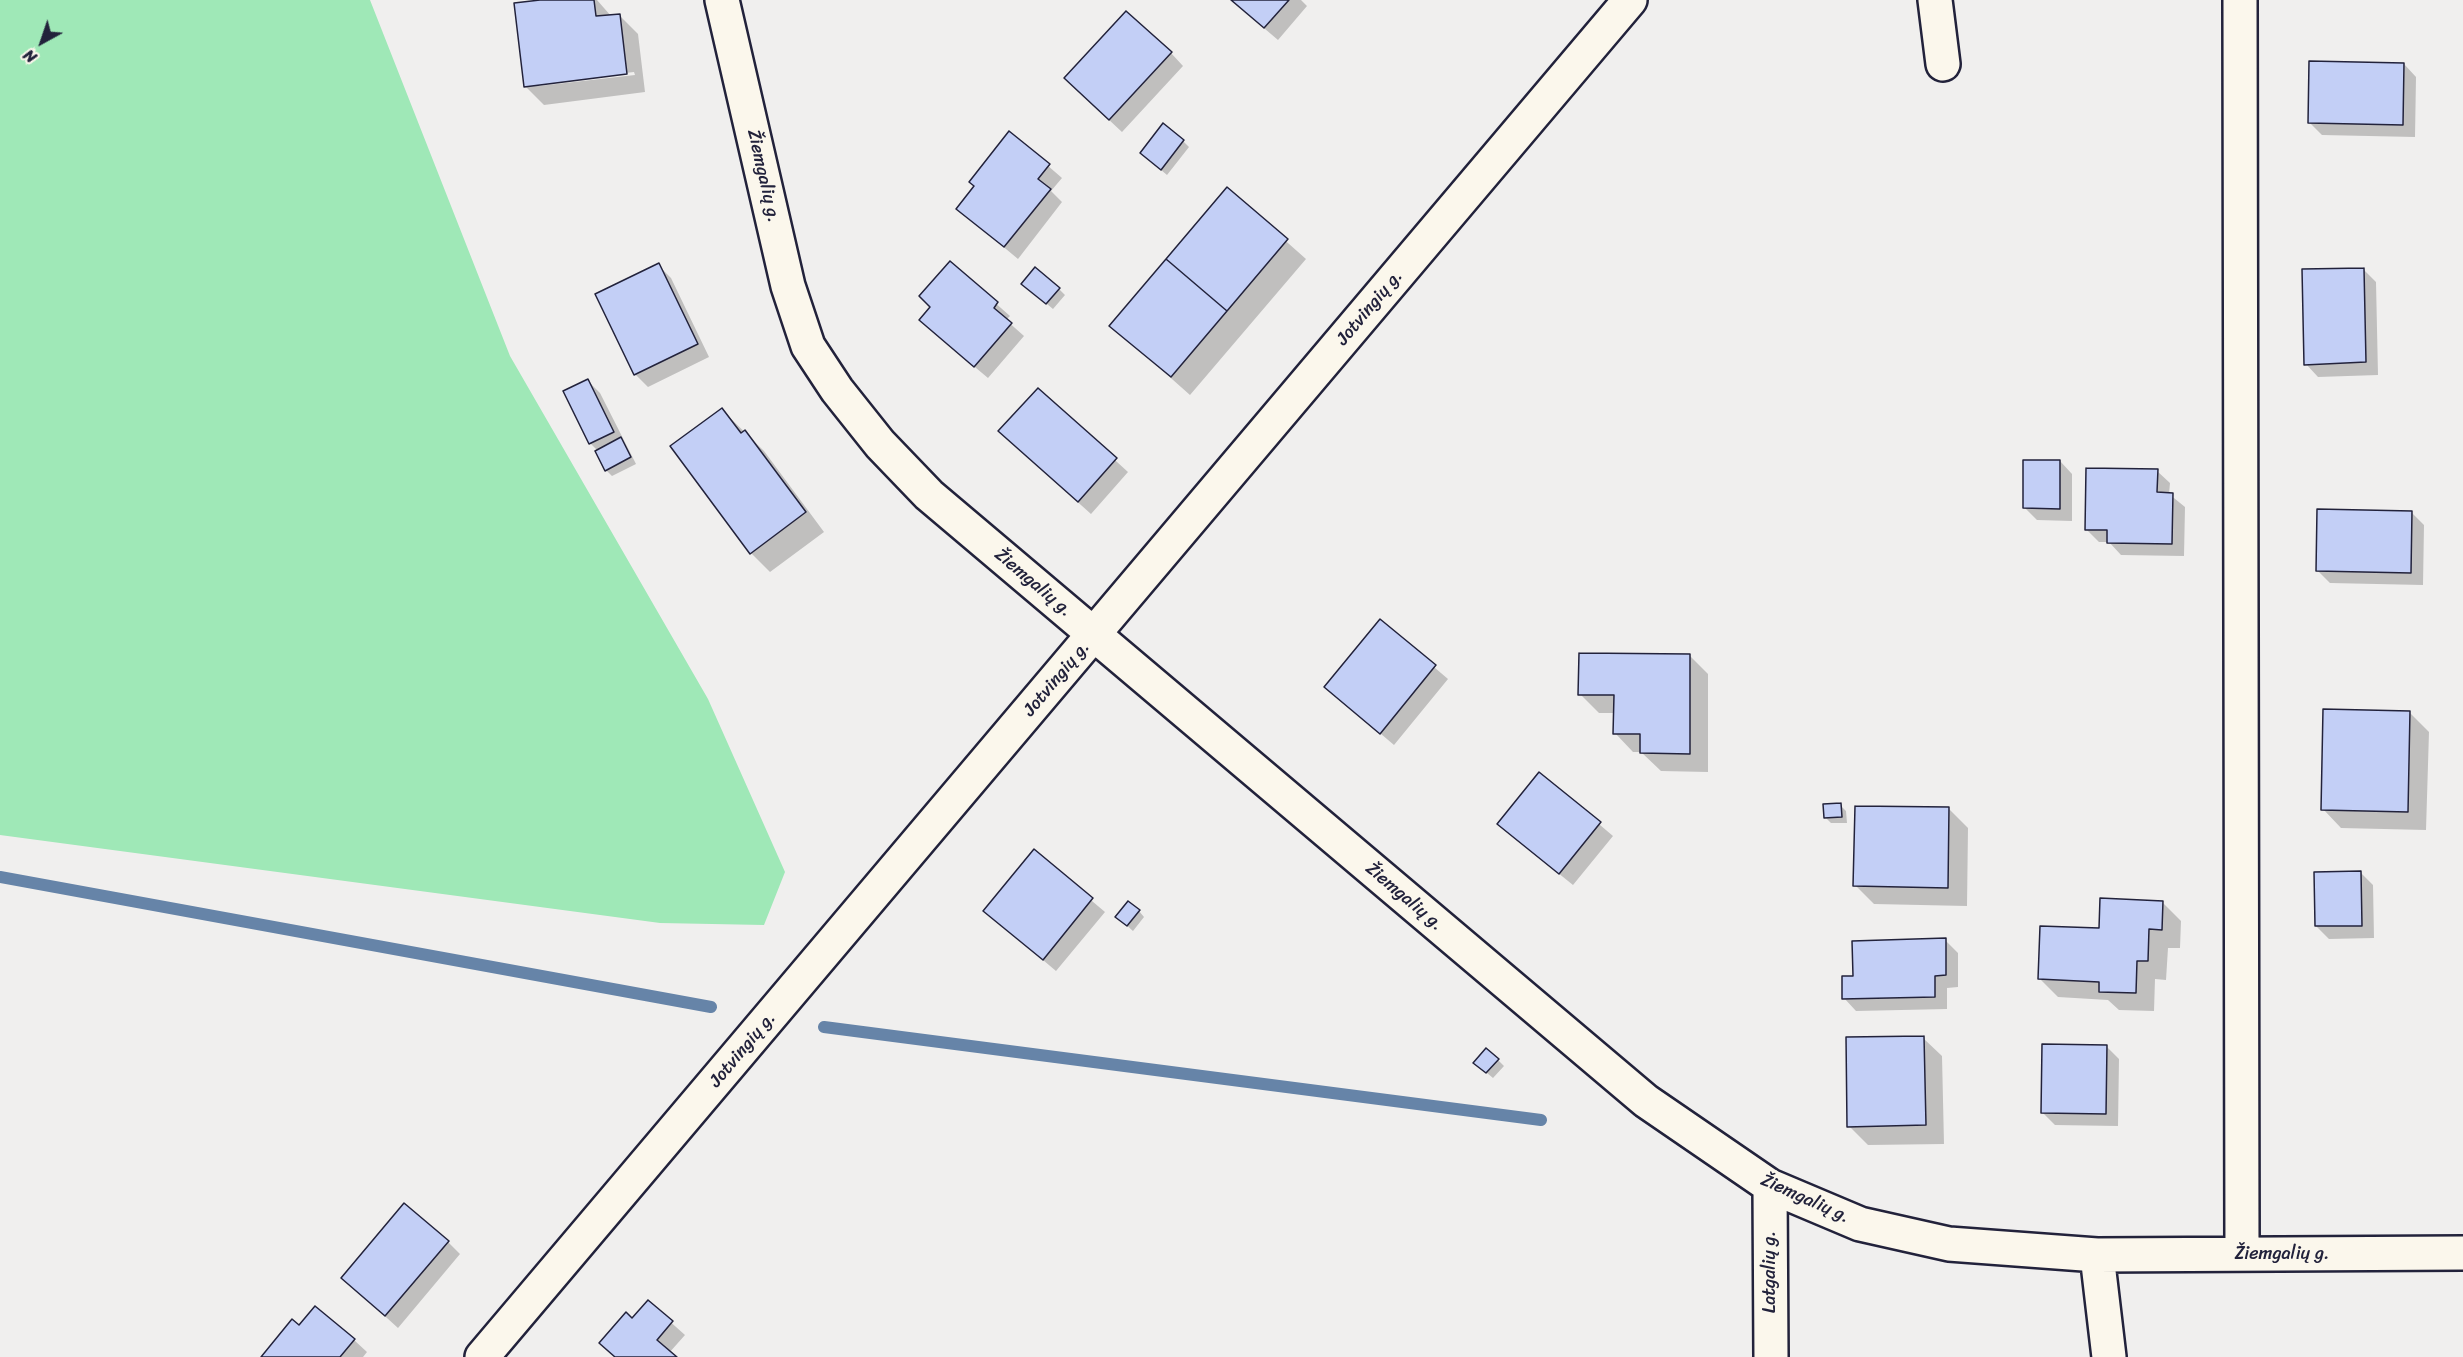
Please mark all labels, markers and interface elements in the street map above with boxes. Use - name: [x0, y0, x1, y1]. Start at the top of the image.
- north arrow: [12, 12, 72, 72]
- text: N: [17, 41, 44, 71]
- street label: Žiemgalių g.: [742, 127, 784, 225]
- street label: Jotvingių g.: [1332, 266, 1408, 350]
- street label: Žiemgalių g.: [990, 544, 1076, 622]
- street label: Jotvingių g.: [1019, 637, 1095, 721]
- street label: Žiemgalių g.: [1361, 858, 1447, 936]
- street label: Jotvingių g.: [705, 1008, 781, 1092]
- street label: Žiemgalių g.: [1757, 1170, 1853, 1228]
- street label: Latgalių g.: [1759, 1231, 1781, 1313]
- street label: Žiemgalių g.: [2235, 1243, 2329, 1265]

